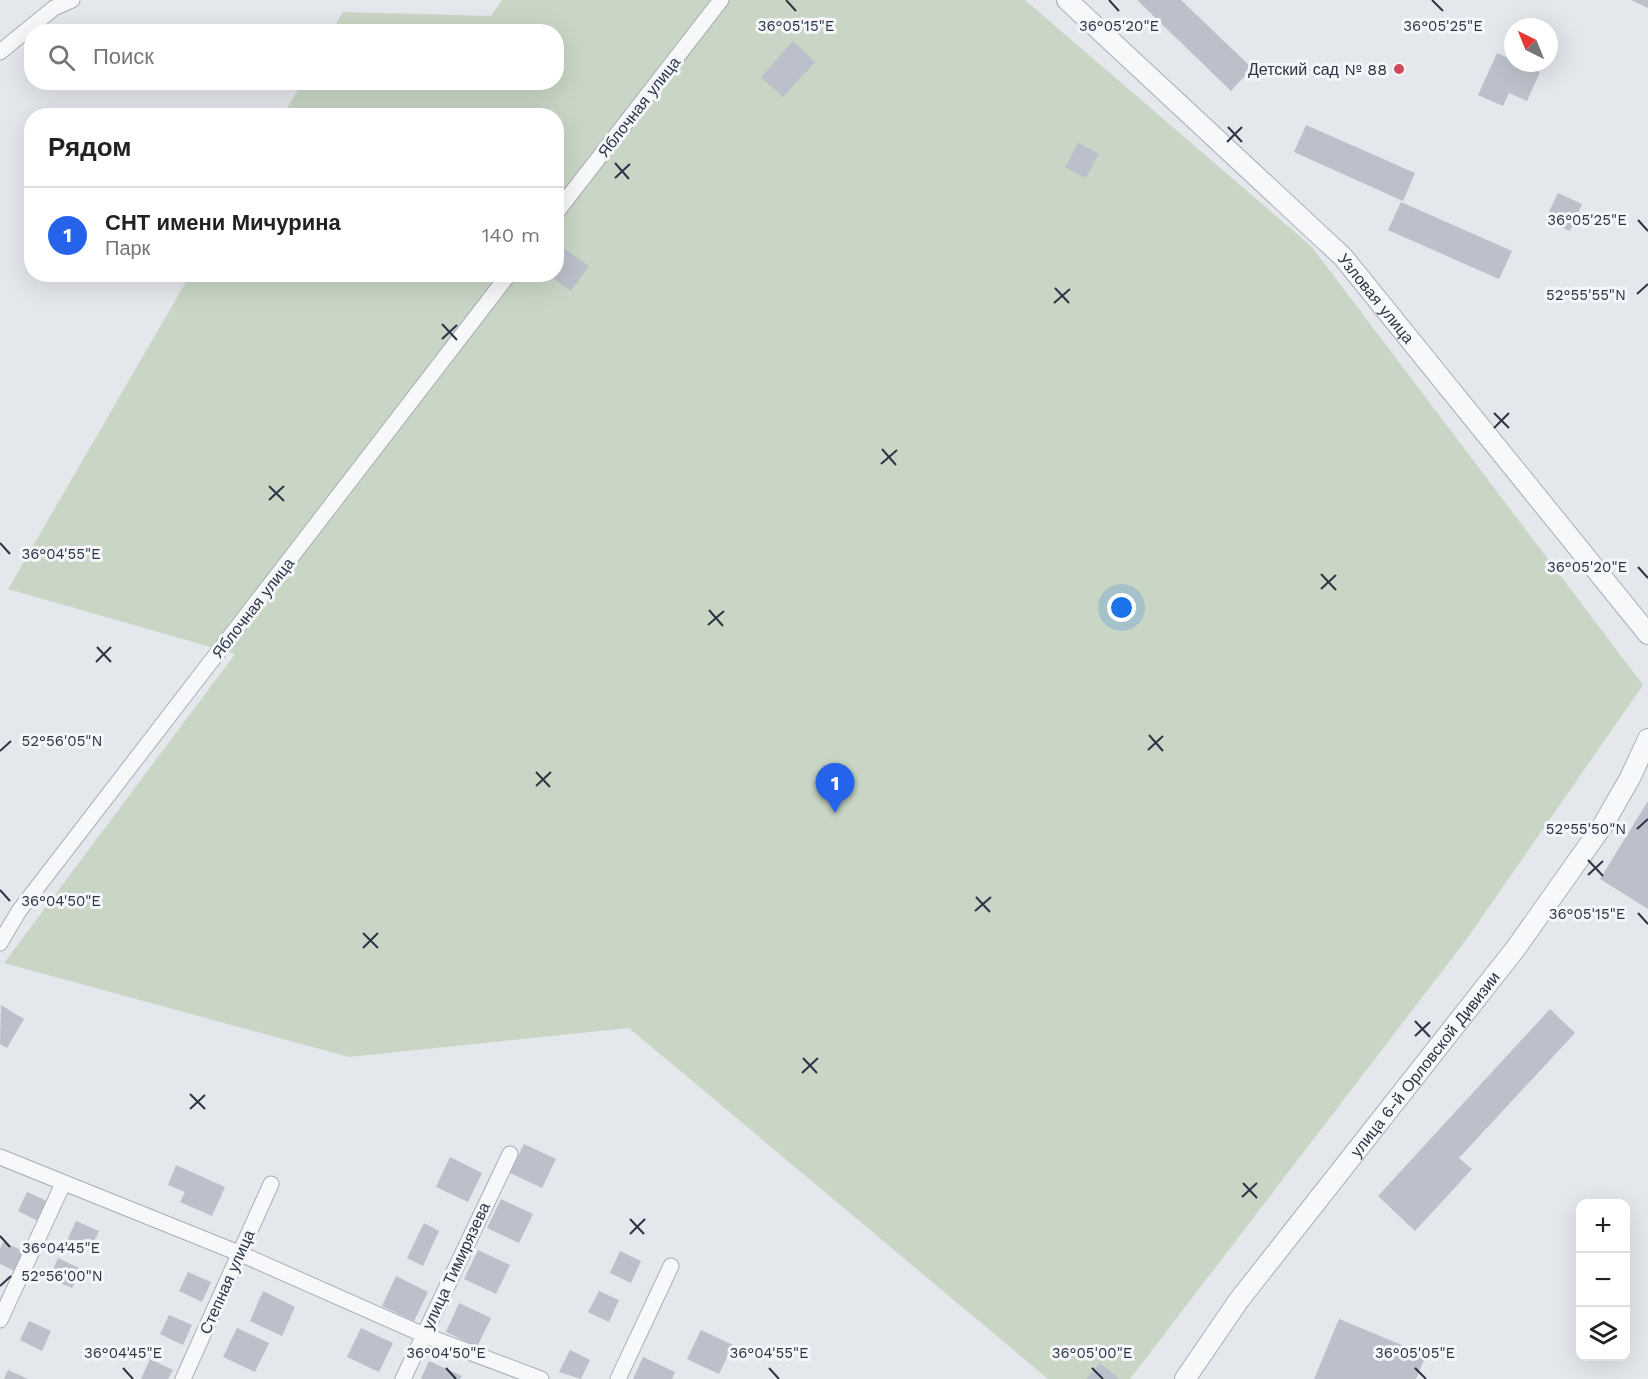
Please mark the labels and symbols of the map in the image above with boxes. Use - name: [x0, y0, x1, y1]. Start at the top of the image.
- text: 36°05'15"E: [758, 17, 834, 35]
- text: 36°05'20"E: [1079, 17, 1159, 35]
- text: 36°05'25"E: [1403, 17, 1483, 35]
- north arrow: [1504, 18, 1558, 72]
- street label: Яблочная улица: [594, 53, 684, 161]
- place label: Детский сад № 88: [1248, 60, 1387, 79]
- marker: Детский сад № 88: [1392, 62, 1406, 76]
- text: 36°05'25"E: [1547, 211, 1627, 229]
- street label: Узловая улица: [1334, 249, 1418, 347]
- text: 52°55'55"N: [1546, 286, 1626, 304]
- text: 36°04'55"E: [21, 545, 101, 563]
- street label: Яблочная улица: [208, 554, 298, 662]
- text: 36°05'20"E: [1547, 558, 1627, 576]
- your location: [1107, 593, 1136, 622]
- text: 52°56'05"N: [22, 732, 102, 750]
- pin: 1: [816, 764, 854, 813]
- text: 52°55'50"N: [1546, 820, 1626, 838]
- text: 36°04'50"E: [21, 892, 101, 910]
- text: 36°05'15"E: [1549, 905, 1625, 923]
- street label: улица 6-й Орловской Дивизии: [1346, 968, 1503, 1160]
- street label: улица Тимирязева: [418, 1199, 494, 1333]
- street label: Степная улица: [196, 1227, 259, 1337]
- text: 36°04'45"E: [22, 1239, 100, 1257]
- text: 52°56'00"N: [21, 1267, 103, 1285]
- text: 36°04'45"E: [84, 1344, 162, 1362]
- text: 36°04'50"E: [406, 1344, 486, 1362]
- text: 36°04'55"E: [729, 1344, 809, 1362]
- text: 36°05'00"E: [1052, 1344, 1132, 1362]
- text: 36°05'05"E: [1375, 1344, 1455, 1362]

